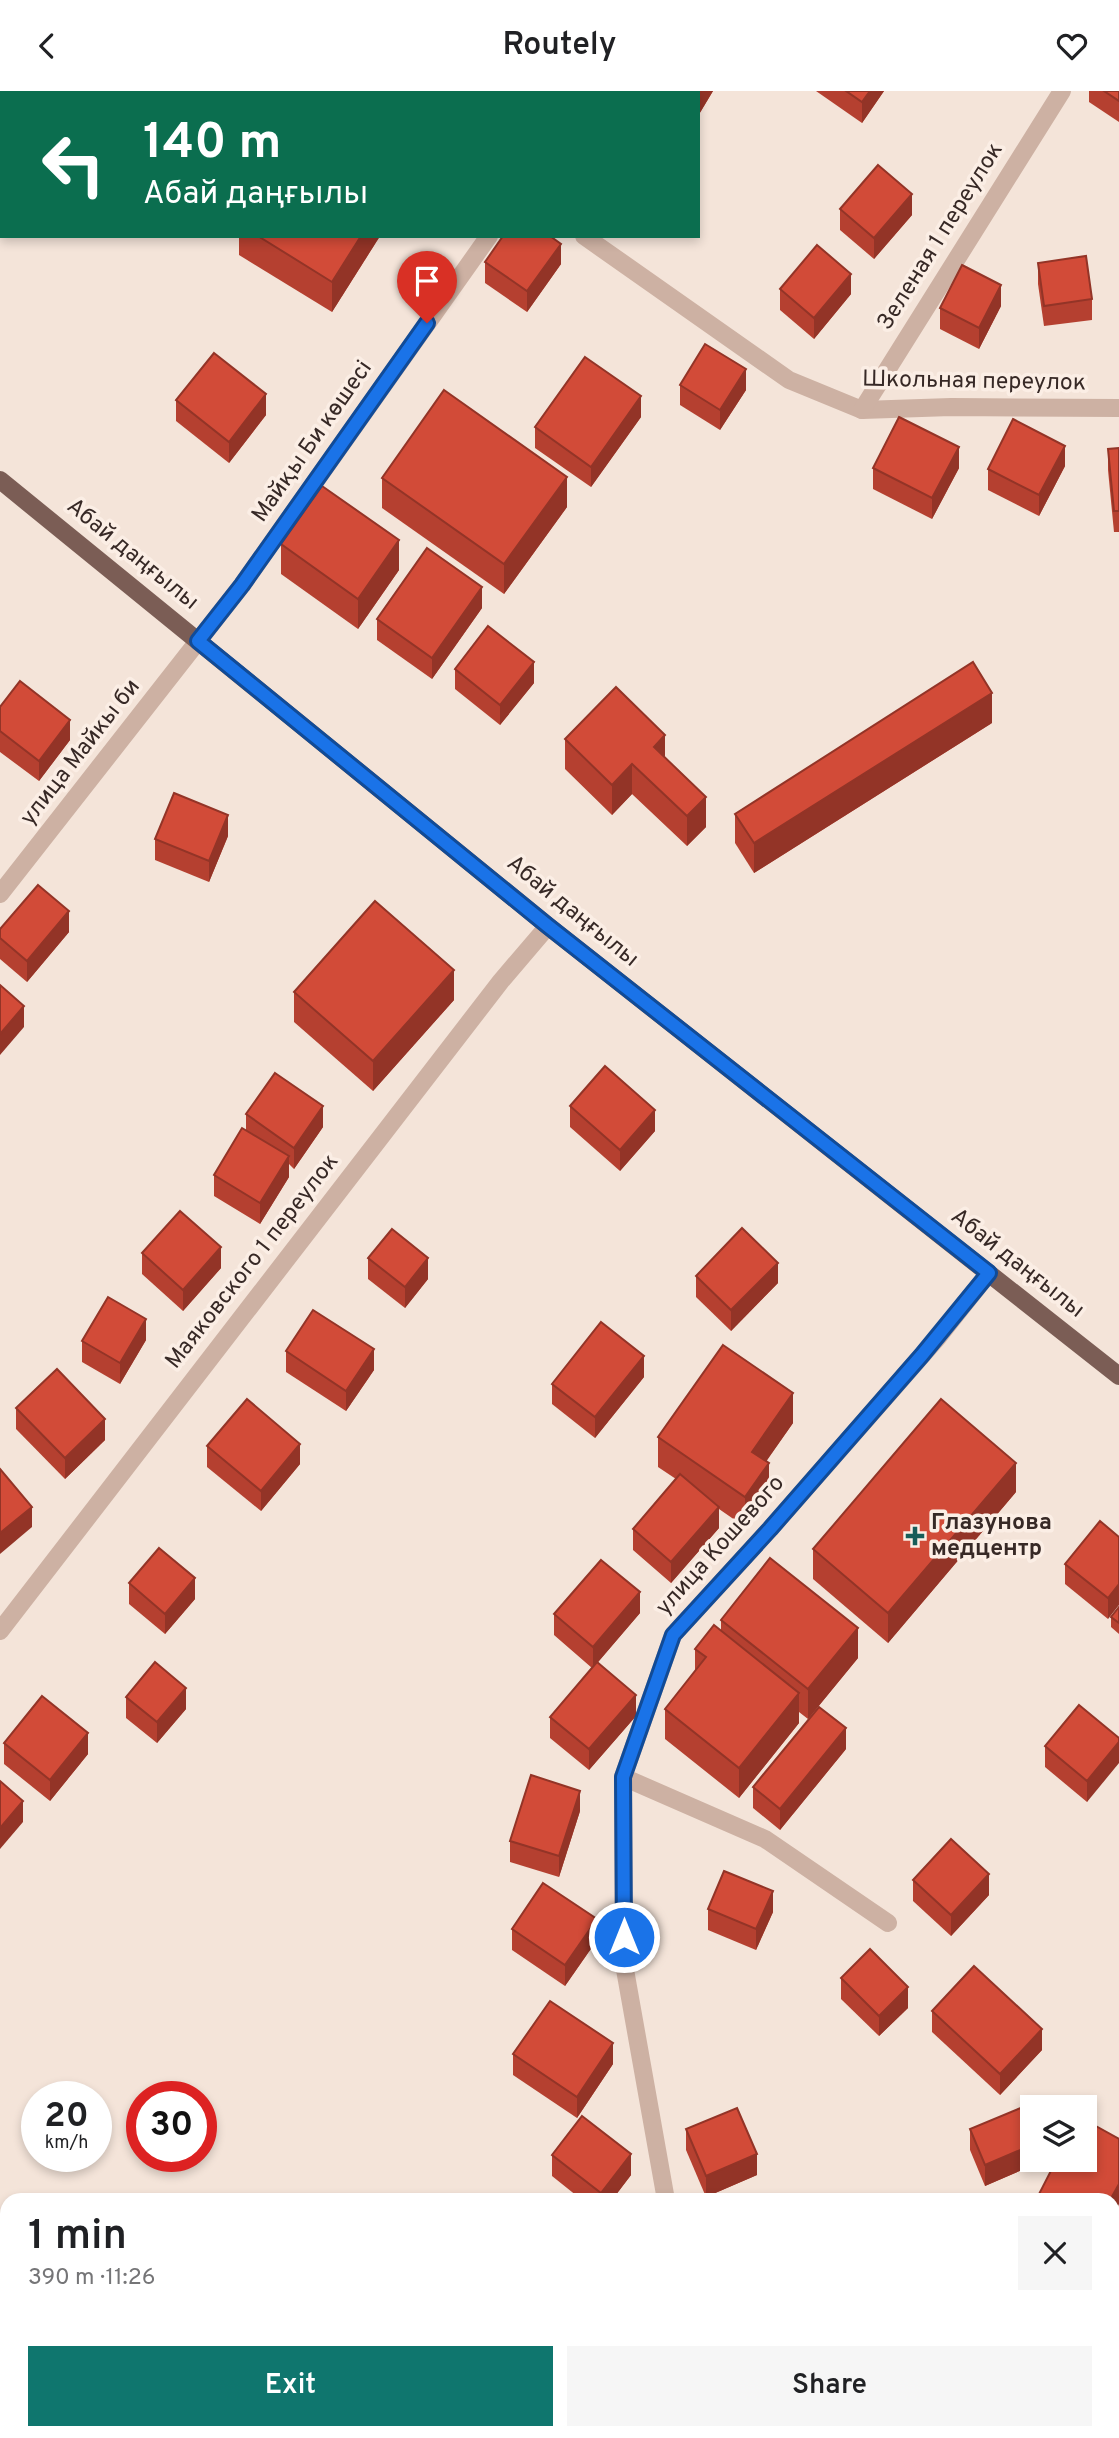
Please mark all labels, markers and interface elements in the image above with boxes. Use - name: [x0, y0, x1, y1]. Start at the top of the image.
- text: Routely: [502, 26, 617, 66]
- icon: back: [28, 27, 66, 65]
- icon: heart: [1053, 27, 1091, 65]
- text: 140 m: [143, 114, 282, 176]
- icon: left: [28, 119, 119, 210]
- street label: Зеленая 1 переулок: [872, 138, 1010, 336]
- text: Абай даңғылы: [143, 175, 368, 215]
- pin: [397, 251, 457, 323]
- icon: arrive: [408, 262, 446, 300]
- street label: Майқы Би көшесі: [246, 356, 380, 528]
- street label: Школьная переулок: [862, 366, 1086, 398]
- street label: Абай даңғылы: [60, 493, 204, 617]
- street label: улица Майкы би: [15, 674, 147, 832]
- street label: Абай даңғылы: [500, 850, 644, 974]
- street label: Маяковского 1 переулок: [160, 1149, 346, 1375]
- street label: Абай даңғылы: [944, 1203, 1090, 1325]
- street label: улица Кошевого: [650, 1470, 792, 1622]
- place label: Глазунова медцентр: [931, 1509, 1052, 1564]
- marker: Глазунова медцентр: [905, 1526, 925, 1546]
- position arrow: [587, 1900, 661, 1974]
- speed limit sign: 30: [126, 2081, 217, 2172]
- text: 20: [44, 2095, 89, 2139]
- map controls: [1020, 2095, 1097, 2172]
- button: layers: [1020, 2095, 1097, 2172]
- text: km/h: [45, 2132, 88, 2155]
- text: 1 min: [28, 2211, 127, 2264]
- button: close: [1018, 2216, 1092, 2290]
- text: 390 m · 11:26: [28, 2264, 156, 2293]
- button: Exit: [28, 2346, 553, 2426]
- button: Share: [567, 2346, 1092, 2426]

